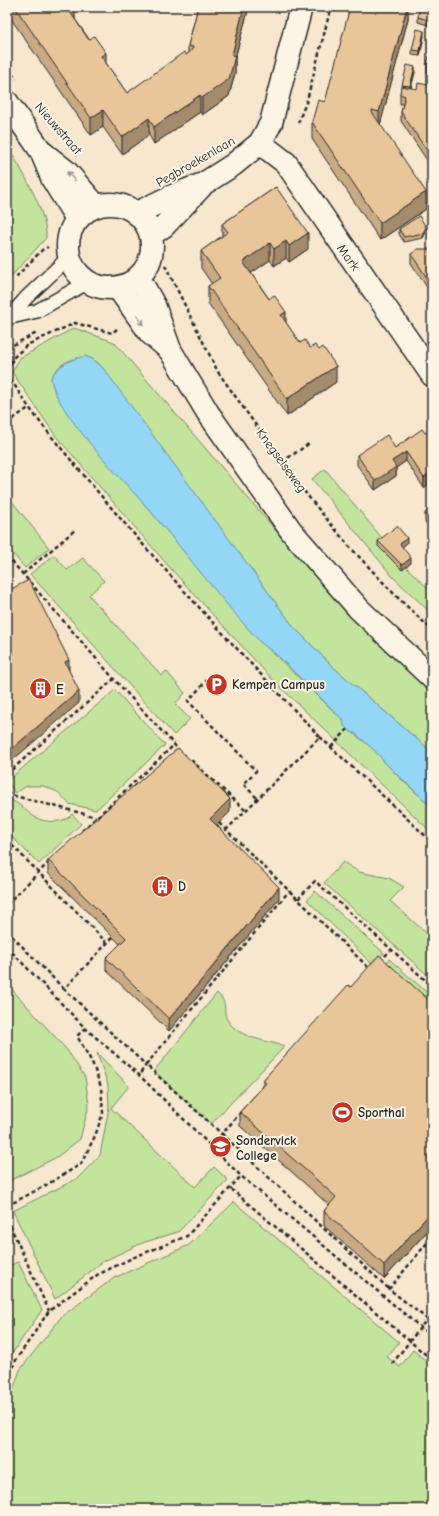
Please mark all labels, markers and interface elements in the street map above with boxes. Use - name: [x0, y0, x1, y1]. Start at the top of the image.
- street label: Nieuwstraat: [32, 99, 86, 158]
- street label: Pegbroekenlaan: [153, 133, 237, 190]
- one-way arrow: [66, 171, 76, 181]
- street label: Mark: [334, 241, 363, 274]
- one-way arrow: [136, 314, 145, 325]
- street label: Knegselseweg: [253, 425, 310, 495]
- parking icon: Kempen Campus: [204, 671, 230, 697]
- building icon: E: [27, 676, 53, 702]
- place label: Kempen Campus: [232, 677, 325, 692]
- place label: E: [56, 682, 64, 697]
- building icon: D: [150, 873, 176, 899]
- place label: D: [178, 879, 186, 894]
- sports icon: Sporthal: [329, 1099, 355, 1125]
- place label: Sporthal: [358, 1105, 405, 1120]
- place label: Sondervick College: [236, 1133, 297, 1163]
- school or university icon: Sondervick College: [207, 1134, 233, 1160]

